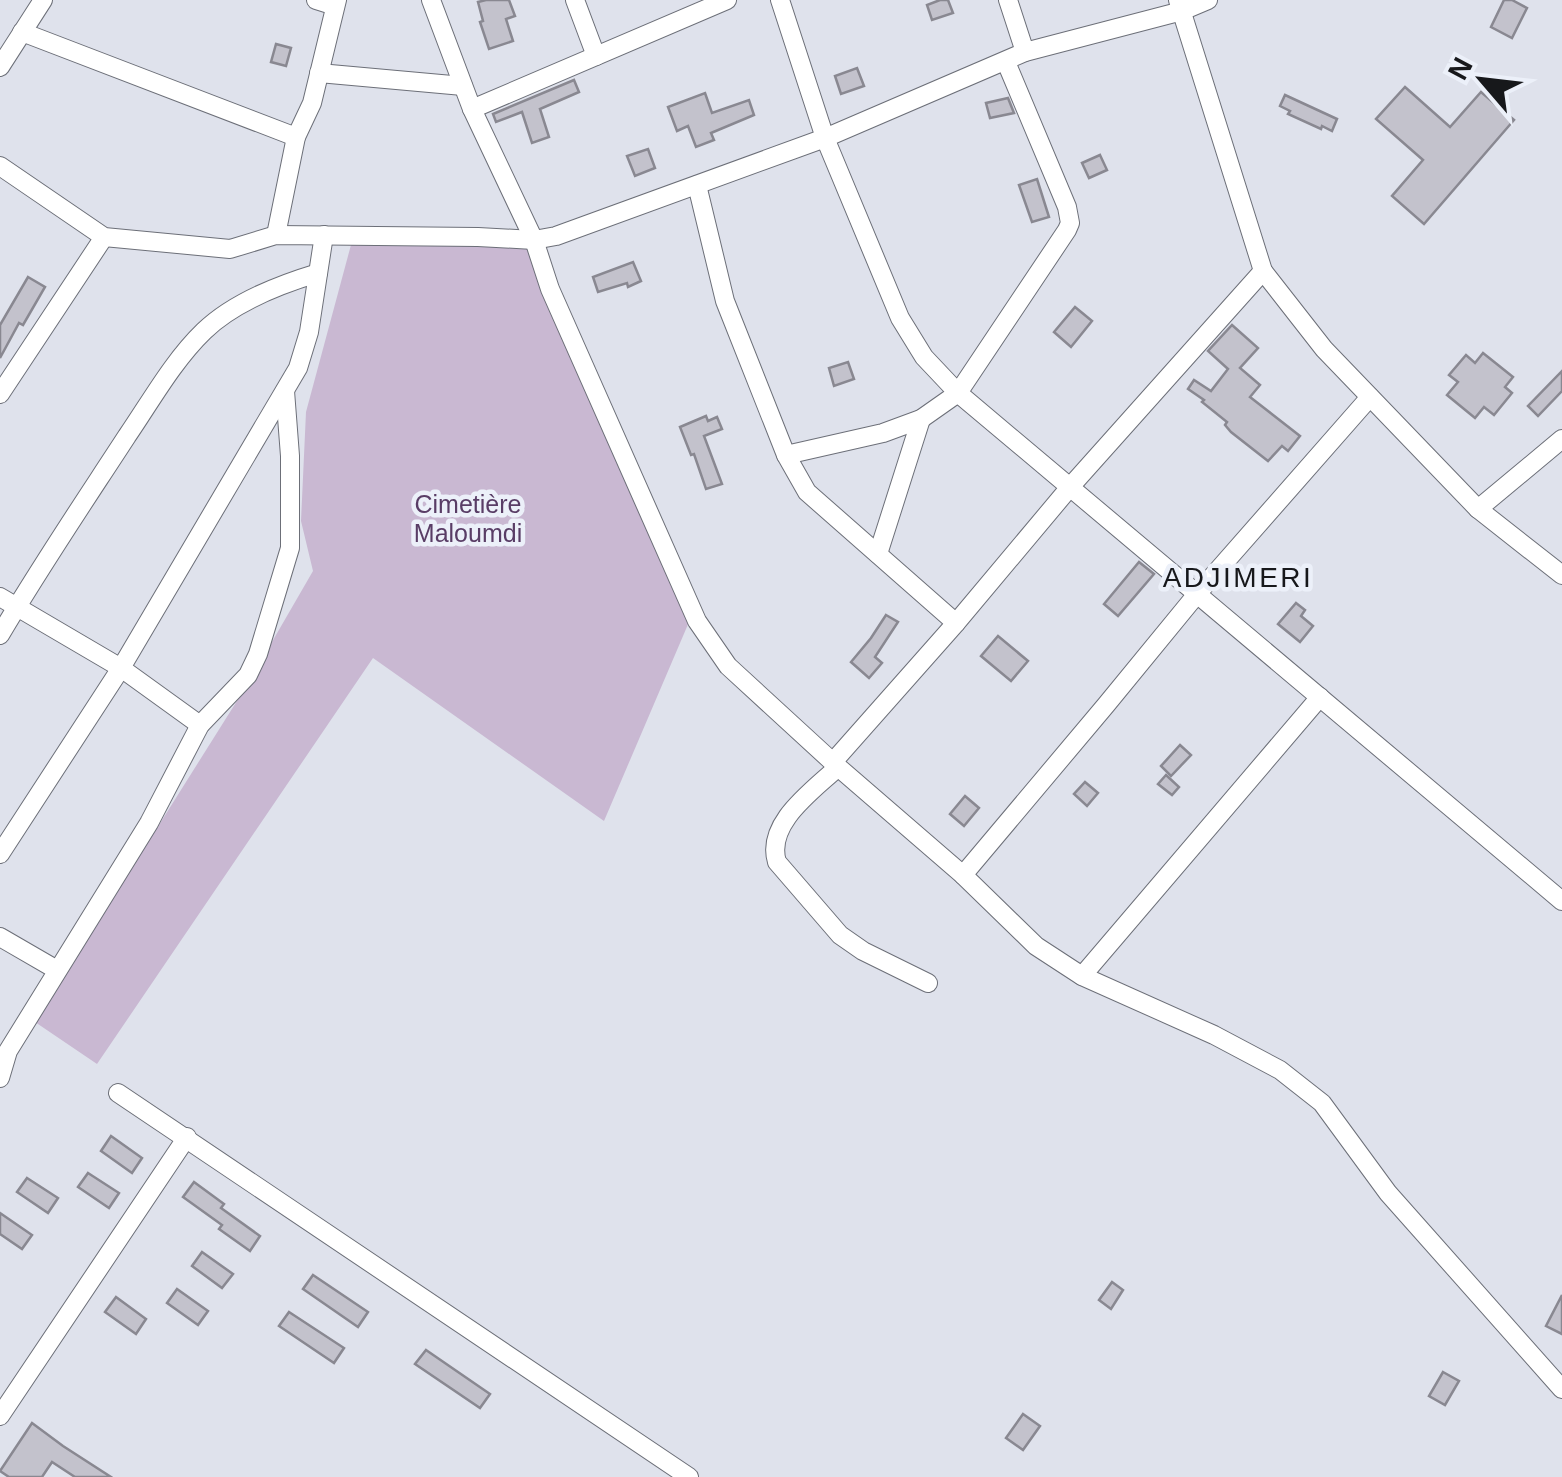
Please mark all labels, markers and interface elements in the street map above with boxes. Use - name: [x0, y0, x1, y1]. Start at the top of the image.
- north arrow: [1432, 30, 1532, 130]
- text: N: [1442, 52, 1479, 85]
- park label: Cimetière Maloumdi: [414, 490, 522, 547]
- district label: ADJIMERI: [1163, 562, 1313, 593]

